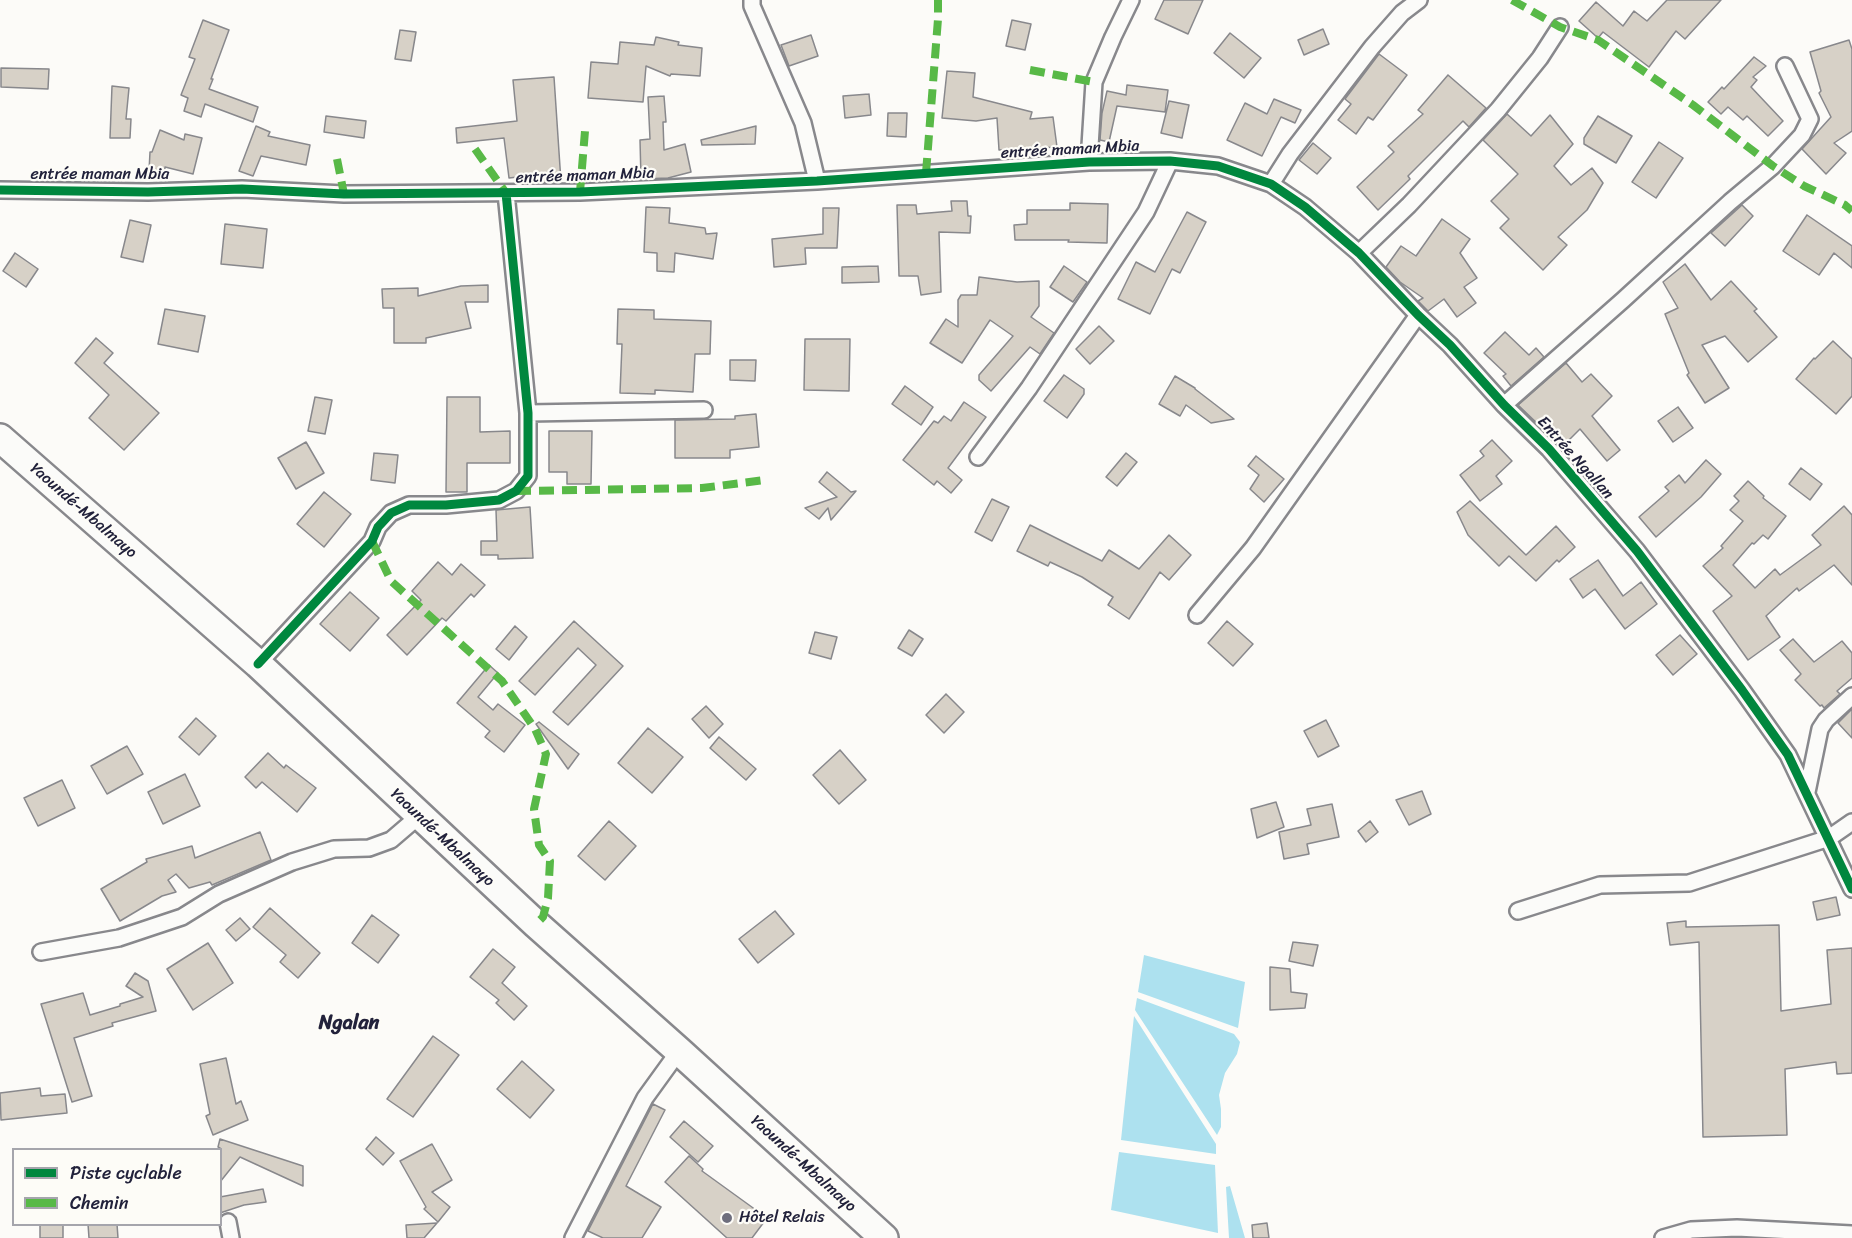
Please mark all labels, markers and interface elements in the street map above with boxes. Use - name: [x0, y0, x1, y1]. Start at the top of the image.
- street label: entrée maman Mbia: [1000, 137, 1140, 163]
- street label: entrée maman Mbia: [515, 164, 655, 188]
- street label: entrée maman Mbia: [31, 165, 169, 185]
- street label: Entrée Ngallan: [1533, 413, 1617, 503]
- street label: Yaoundé-Mbalmayo: [26, 459, 140, 563]
- street label: Yaoundé-Mbalmayo: [386, 785, 498, 891]
- district label: Ngalan: [319, 1012, 379, 1036]
- street label: Yaoundé-Mbalmayo: [746, 1112, 860, 1216]
- legend: [12, 1148, 222, 1226]
- text: Piste cyclable: [70, 1157, 182, 1189]
- text: Chemin: [70, 1187, 128, 1219]
- place label: Hôtel Relais: [739, 1208, 825, 1228]
- marker: Hôtel Relais: [720, 1211, 734, 1225]

